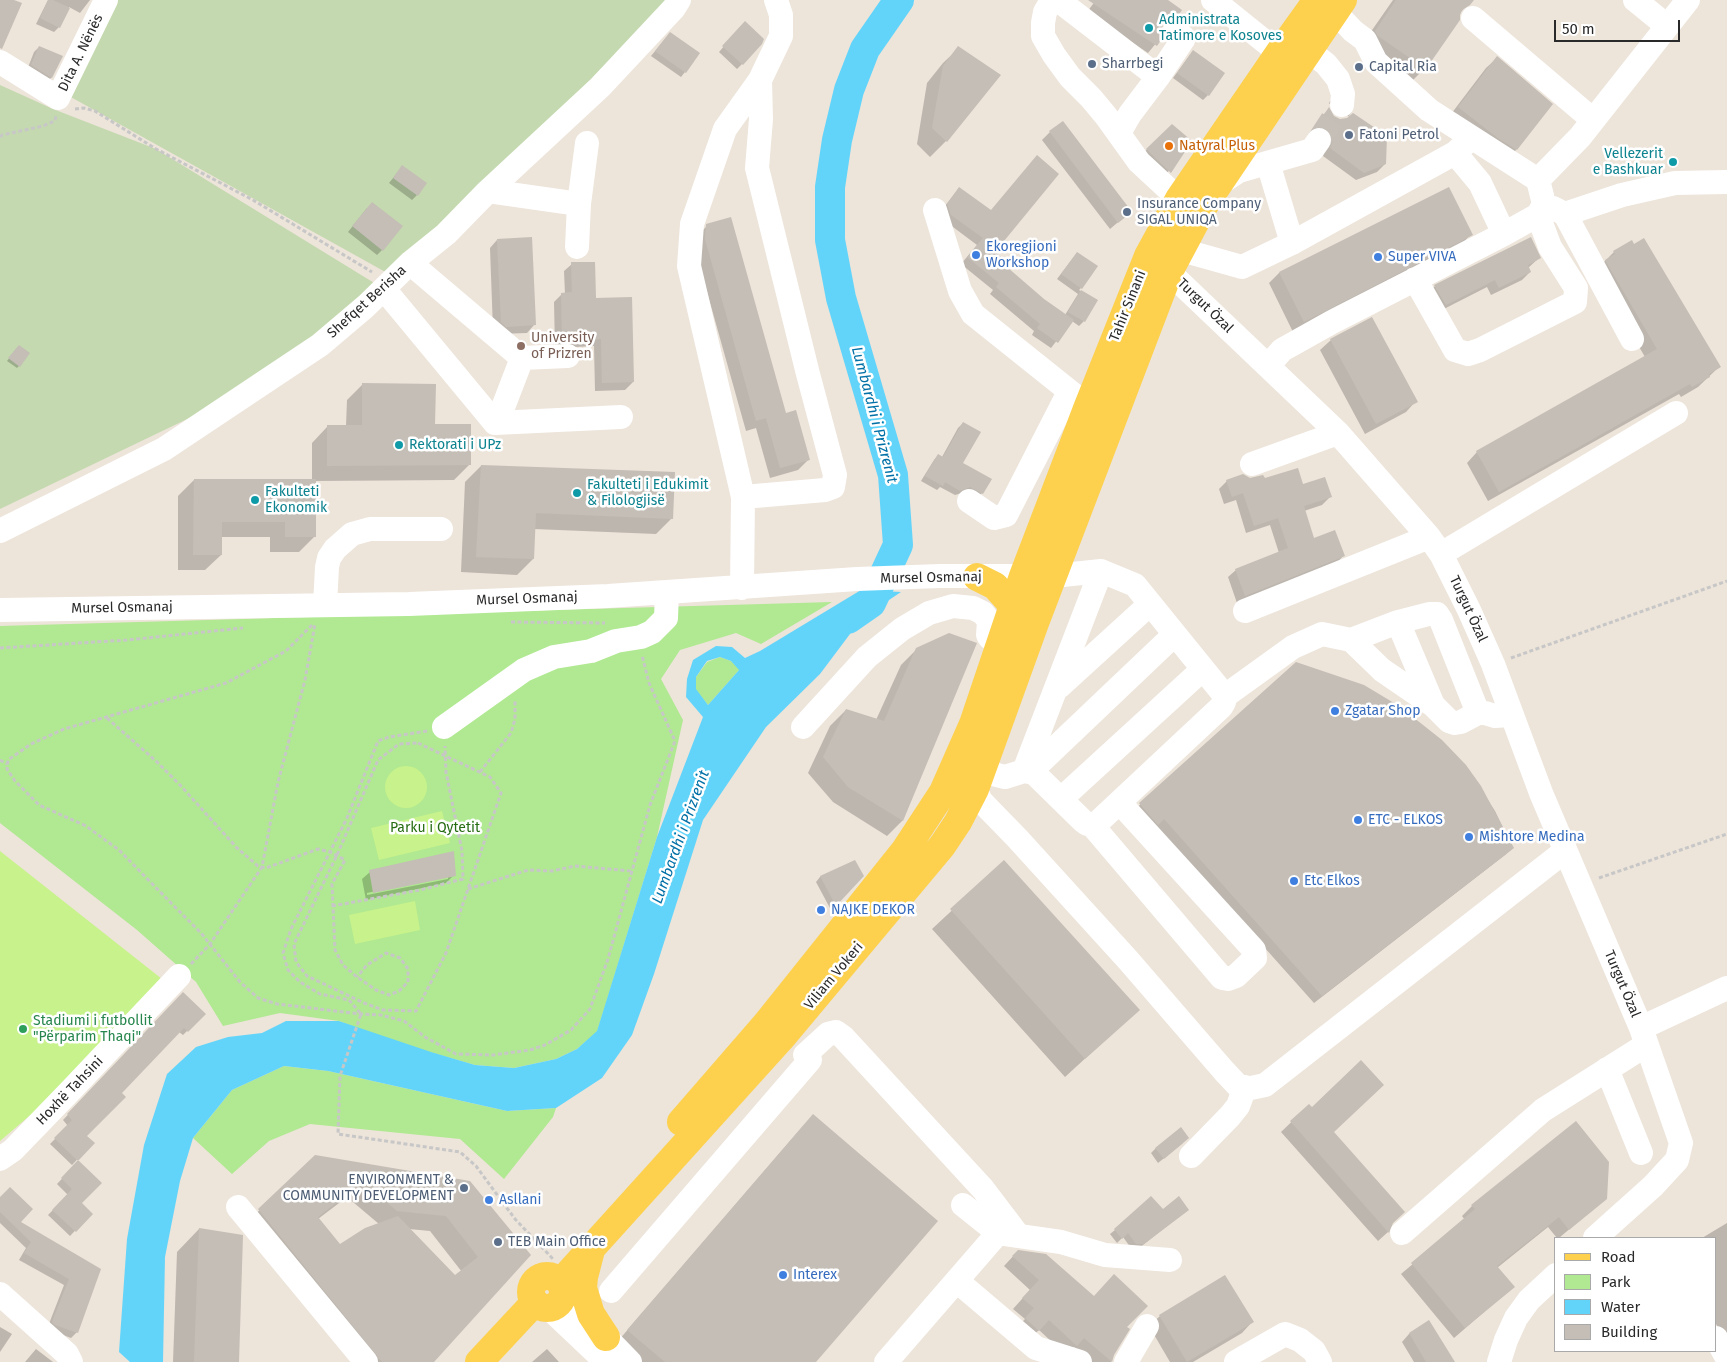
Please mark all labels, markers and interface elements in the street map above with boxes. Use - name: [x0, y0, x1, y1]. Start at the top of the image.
- scale bar: [1557, 10, 1683, 42]
- street label: Dita A. Nënës: [55, 12, 107, 94]
- place label: Administrata Tatimore e Kosoves: [1159, 12, 1282, 44]
- text: 50 m: [1562, 20, 1595, 38]
- marker: Administrata Tatimore e Kosoves: [1143, 22, 1155, 34]
- place label: Sharrbegi: [1102, 56, 1163, 72]
- marker: Sharrbegi: [1086, 58, 1098, 70]
- place label: Capital Ria: [1369, 59, 1437, 75]
- marker: Capital Ria: [1353, 61, 1365, 73]
- place label: Fatoni Petrol: [1359, 127, 1439, 143]
- marker: Fatoni Petrol: [1343, 129, 1355, 141]
- place label: Natyral Plus: [1179, 138, 1255, 154]
- marker: Natyral Plus: [1163, 140, 1175, 152]
- place label: Vellezerit e Bashkuar: [1593, 146, 1663, 178]
- marker: Vellezerit e Bashkuar: [1667, 156, 1679, 168]
- place label: Insurance Company SIGAL UNIQA: [1137, 196, 1261, 228]
- marker: Insurance Company SIGAL UNIQA: [1121, 206, 1133, 218]
- place label: Ekoregjioni Workshop: [986, 239, 1057, 272]
- marker: Ekoregjioni Workshop: [970, 249, 982, 261]
- place label: Super VIVA: [1388, 249, 1456, 265]
- marker: Super VIVA: [1372, 251, 1384, 263]
- street label: Shefqet Berisha: [324, 262, 410, 342]
- street label: Tahir Sinani: [1106, 268, 1150, 344]
- street label: Turgut Özal: [1174, 275, 1236, 337]
- place label: University of Prizren: [531, 330, 594, 362]
- marker: University of Prizren: [515, 340, 527, 352]
- water label: Lumbardhi i Prizrenit: [847, 345, 901, 485]
- place label: Rektorati i UPz: [409, 437, 501, 453]
- marker: Rektorati i UPz: [393, 439, 405, 451]
- place label: Fakulteti i Edukimit & Filologjisë: [587, 477, 709, 510]
- place label: Fakulteti Ekonomik: [265, 484, 327, 516]
- marker: Fakulteti i Edukimit & Filologjisë: [571, 487, 583, 499]
- marker: Fakulteti Ekonomik: [249, 494, 261, 506]
- street label: Mursel Osmanaj: [880, 569, 982, 587]
- street label: Turgut Özal: [1445, 573, 1491, 645]
- street label: Mursel Osmanaj: [476, 589, 578, 609]
- street label: Mursel Osmanaj: [71, 599, 173, 617]
- place label: Zgatar Shop: [1345, 703, 1421, 719]
- marker: Zgatar Shop: [1329, 705, 1341, 717]
- water label: Lumbardhi i Prizrenit: [649, 768, 713, 906]
- place label: ETC - ELKOS: [1368, 812, 1443, 828]
- marker: ETC - ELKOS: [1352, 814, 1364, 826]
- park label: Parku i Qytetit: [390, 820, 480, 836]
- place label: Mishtore Medina: [1479, 829, 1585, 845]
- marker: Mishtore Medina: [1463, 831, 1475, 843]
- place label: Etc Elkos: [1304, 873, 1360, 889]
- marker: Etc Elkos: [1288, 875, 1300, 887]
- place label: NAJKE DEKOR: [831, 902, 915, 918]
- marker: NAJKE DEKOR: [815, 904, 827, 916]
- street label: Viliam Vokeri: [801, 939, 867, 1013]
- street label: Turgut Özal: [1600, 948, 1644, 1020]
- place label: Stadiumi i futbollit "Përparim Thaqi": [33, 1013, 153, 1046]
- marker: Stadiumi i futbollit "Përparim Thaqi": [17, 1023, 29, 1035]
- street label: Hoxhë Tahsini: [33, 1053, 107, 1129]
- place label: ENVIRONMENT & COMMUNITY DEVELOPMENT: [283, 1172, 454, 1204]
- marker: ENVIRONMENT & COMMUNITY DEVELOPMENT: [458, 1182, 470, 1194]
- place label: Asllani: [499, 1192, 541, 1208]
- marker: Asllani: [483, 1194, 495, 1206]
- place label: TEB Main Office: [508, 1234, 606, 1250]
- marker: TEB Main Office: [492, 1236, 504, 1248]
- legend: [1554, 1237, 1717, 1352]
- text: Road: [1601, 1248, 1636, 1266]
- place label: Interex: [793, 1267, 837, 1283]
- marker: Interex: [777, 1269, 789, 1281]
- text: Park: [1601, 1273, 1631, 1291]
- text: Water: [1601, 1298, 1640, 1316]
- text: Building: [1601, 1323, 1657, 1341]

